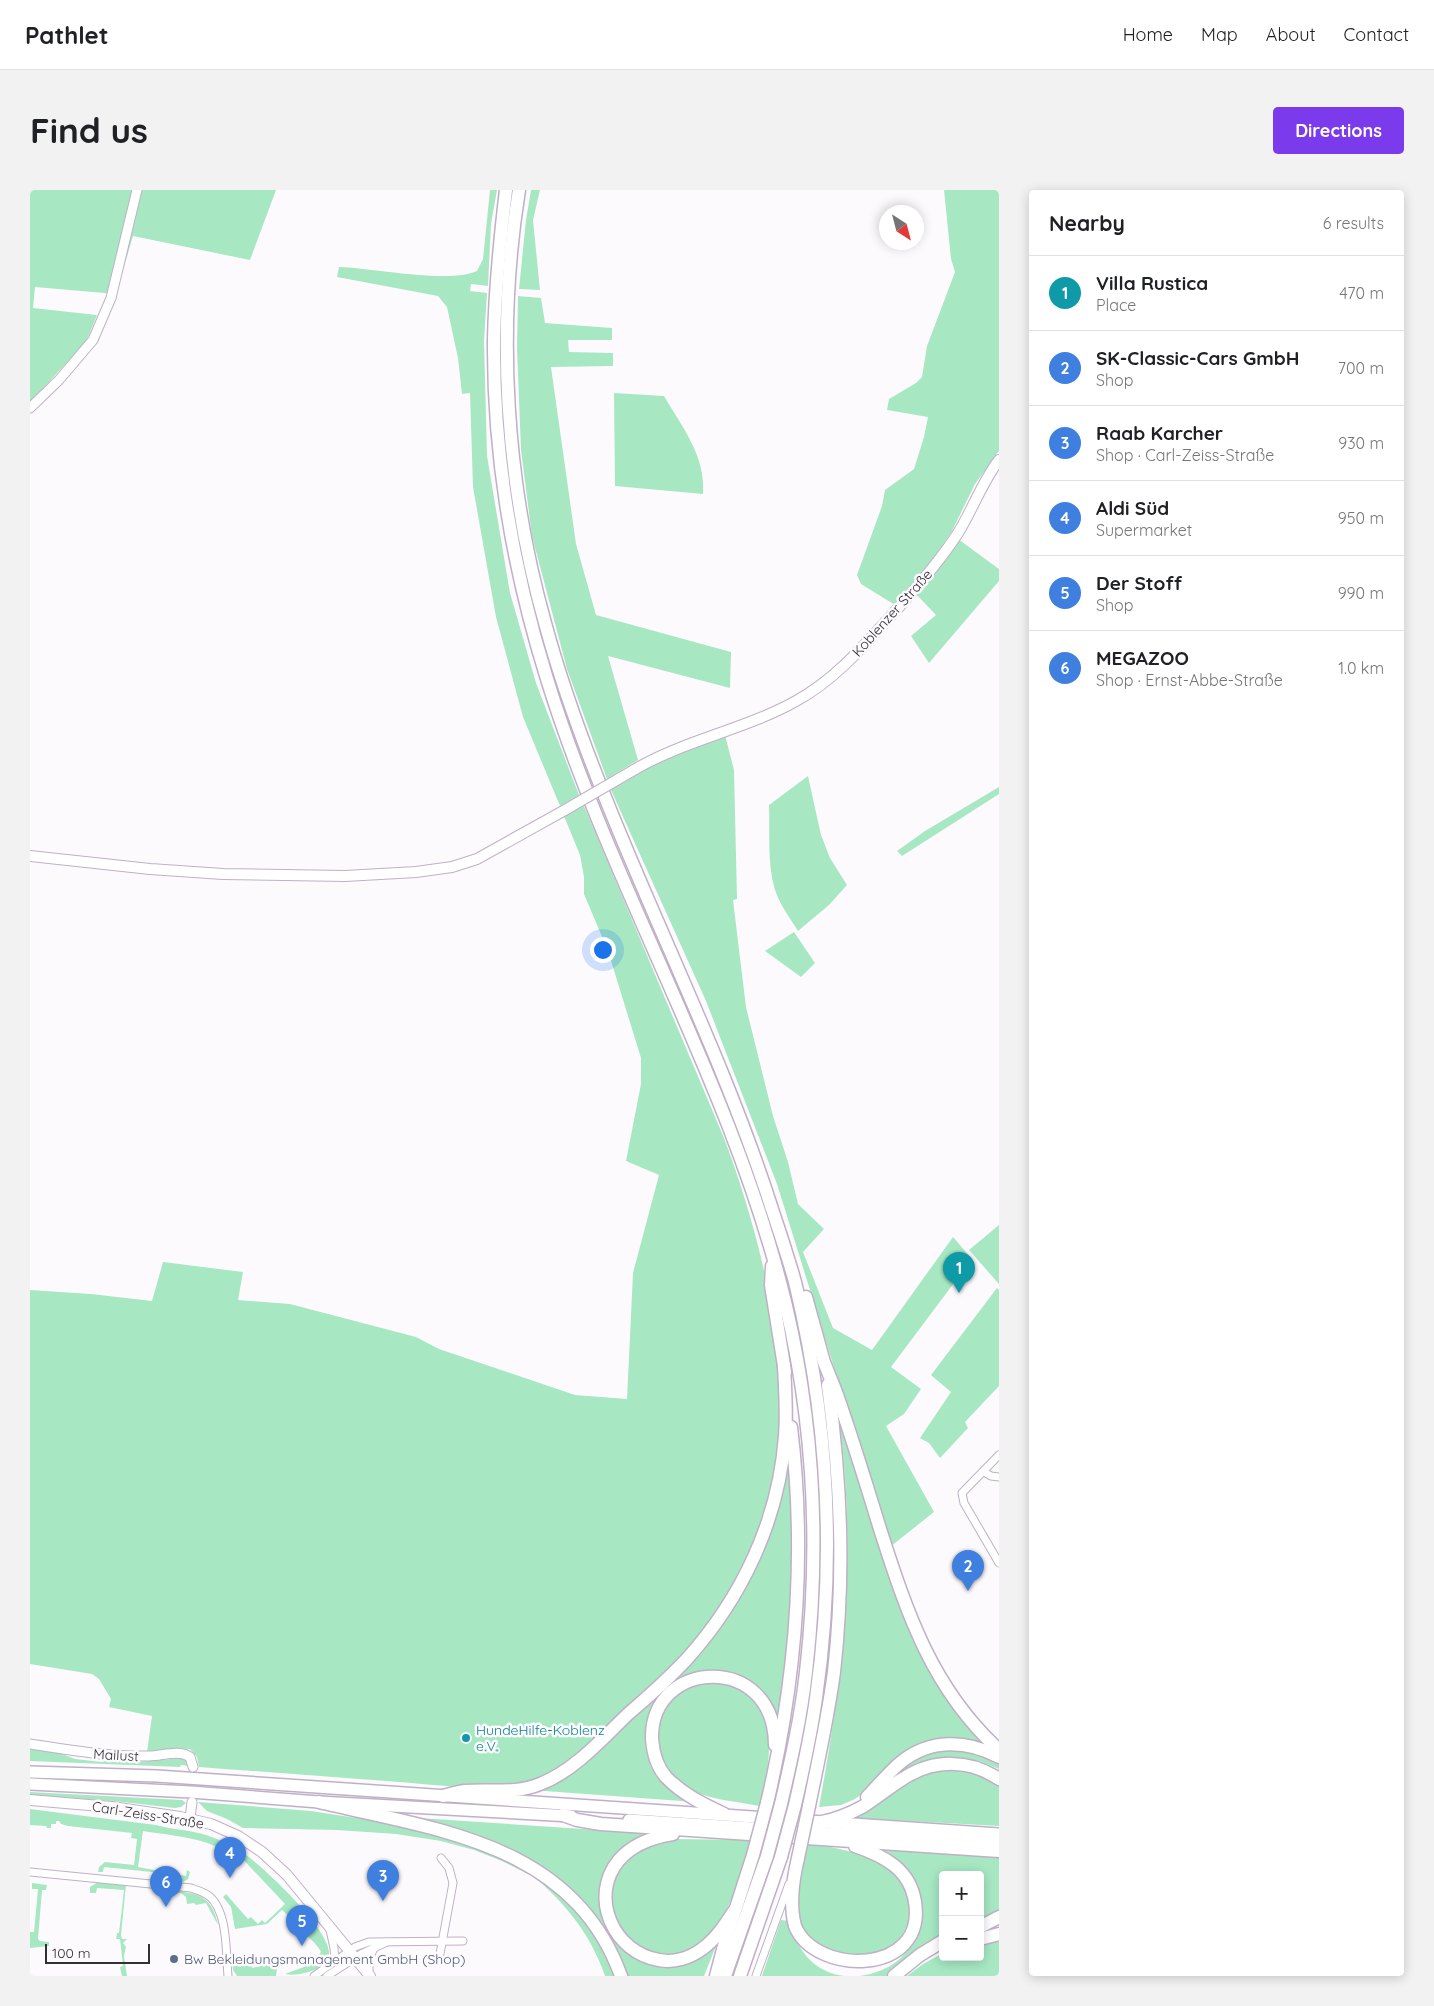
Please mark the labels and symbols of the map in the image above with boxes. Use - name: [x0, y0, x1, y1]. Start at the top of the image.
- north arrow: [879, 205, 924, 250]
- street label: Koblenzer Straße: [848, 565, 936, 660]
- your location: [590, 937, 616, 963]
- pin: 1: [943, 1252, 975, 1293]
- pin: 2: [952, 1550, 984, 1591]
- place label: HundeHilfe-Koblenz e.V.: [476, 1721, 605, 1755]
- marker: HundeHilfe-Koblenz e.V.: [460, 1732, 472, 1744]
- street label: Mailust: [93, 1745, 139, 1765]
- street label: Carl-Zeiss-Straße: [91, 1797, 205, 1833]
- pin: 4: [214, 1837, 246, 1878]
- pin: 3: [367, 1860, 399, 1901]
- pin: 6: [150, 1866, 182, 1907]
- pin: 5: [286, 1905, 318, 1946]
- scale bar: [45, 1941, 150, 1964]
- place label: Bw Bekleidungsmanagement GmbH (Shop): [184, 1950, 465, 1968]
- marker: Bw Bekleidungsmanagement GmbH (Shop): [168, 1953, 180, 1965]

